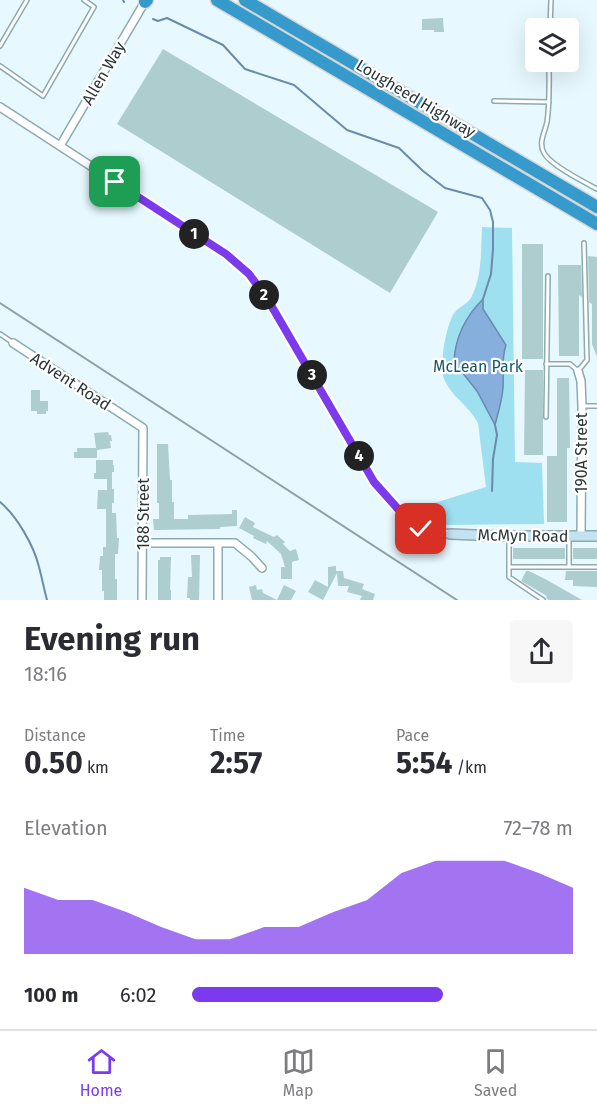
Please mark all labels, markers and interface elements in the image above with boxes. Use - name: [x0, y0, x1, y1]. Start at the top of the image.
- map controls: [525, 18, 579, 72]
- button: layers: [525, 18, 579, 72]
- street label: Allen Way: [78, 38, 129, 108]
- street label: Lougheed Highway: [353, 55, 479, 142]
- pin: [89, 156, 140, 207]
- icon: arrive: [98, 165, 131, 198]
- pin: 1: [179, 219, 209, 249]
- text: 1: [190, 224, 198, 243]
- pin: 2: [249, 280, 279, 310]
- text: 2: [260, 285, 268, 304]
- street label: Advent Road: [27, 349, 114, 414]
- park label: McLean Park: [433, 357, 524, 376]
- pin: 3: [297, 360, 327, 390]
- text: 3: [308, 365, 316, 384]
- street label: 190A Street: [572, 412, 591, 494]
- pin: 4: [344, 441, 374, 471]
- text: 4: [354, 446, 364, 465]
- street label: 188 Street: [134, 478, 153, 550]
- pin: [395, 503, 446, 554]
- icon: check: [404, 512, 437, 545]
- street label: McMyn Road: [477, 525, 569, 546]
- text: Evening run: [24, 619, 200, 659]
- button: share: [510, 620, 573, 683]
- text: 18:16: [24, 662, 67, 686]
- text: Distance: [24, 726, 86, 745]
- text: Time: [210, 726, 245, 745]
- text: Pace: [396, 726, 429, 745]
- text: 0.50: [24, 745, 83, 781]
- text: 2:57: [210, 745, 262, 781]
- text: 5:54: [396, 745, 453, 781]
- text: km: [83, 758, 109, 777]
- text: /km: [453, 758, 487, 777]
- text: Elevation: [24, 816, 108, 840]
- text: 72–78 m: [503, 816, 573, 840]
- text: 100 m: [24, 983, 78, 1007]
- text: 6:02: [120, 983, 156, 1007]
- tab: Home: [80, 1045, 122, 1100]
- tab: Map: [282, 1045, 315, 1100]
- tab: Saved: [474, 1045, 517, 1100]

